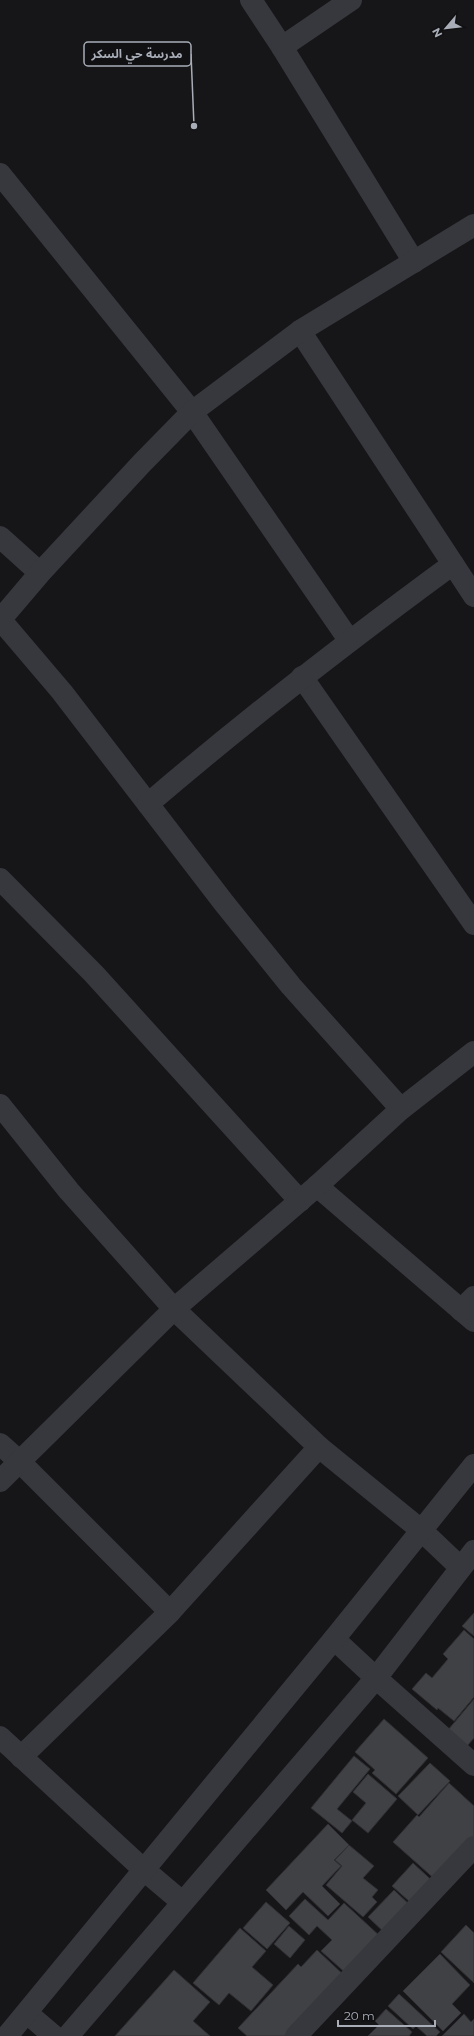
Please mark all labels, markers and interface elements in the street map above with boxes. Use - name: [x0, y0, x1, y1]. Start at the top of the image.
- north arrow: [426, 8, 466, 48]
- text: N: [429, 25, 445, 40]
- callout: مدرسة حي السكر: [84, 42, 191, 66]
- text: مدرسة حي السكر: [91, 46, 182, 64]
- scale bar: [338, 2002, 435, 2028]
- text: 20 m: [344, 2008, 375, 2023]

